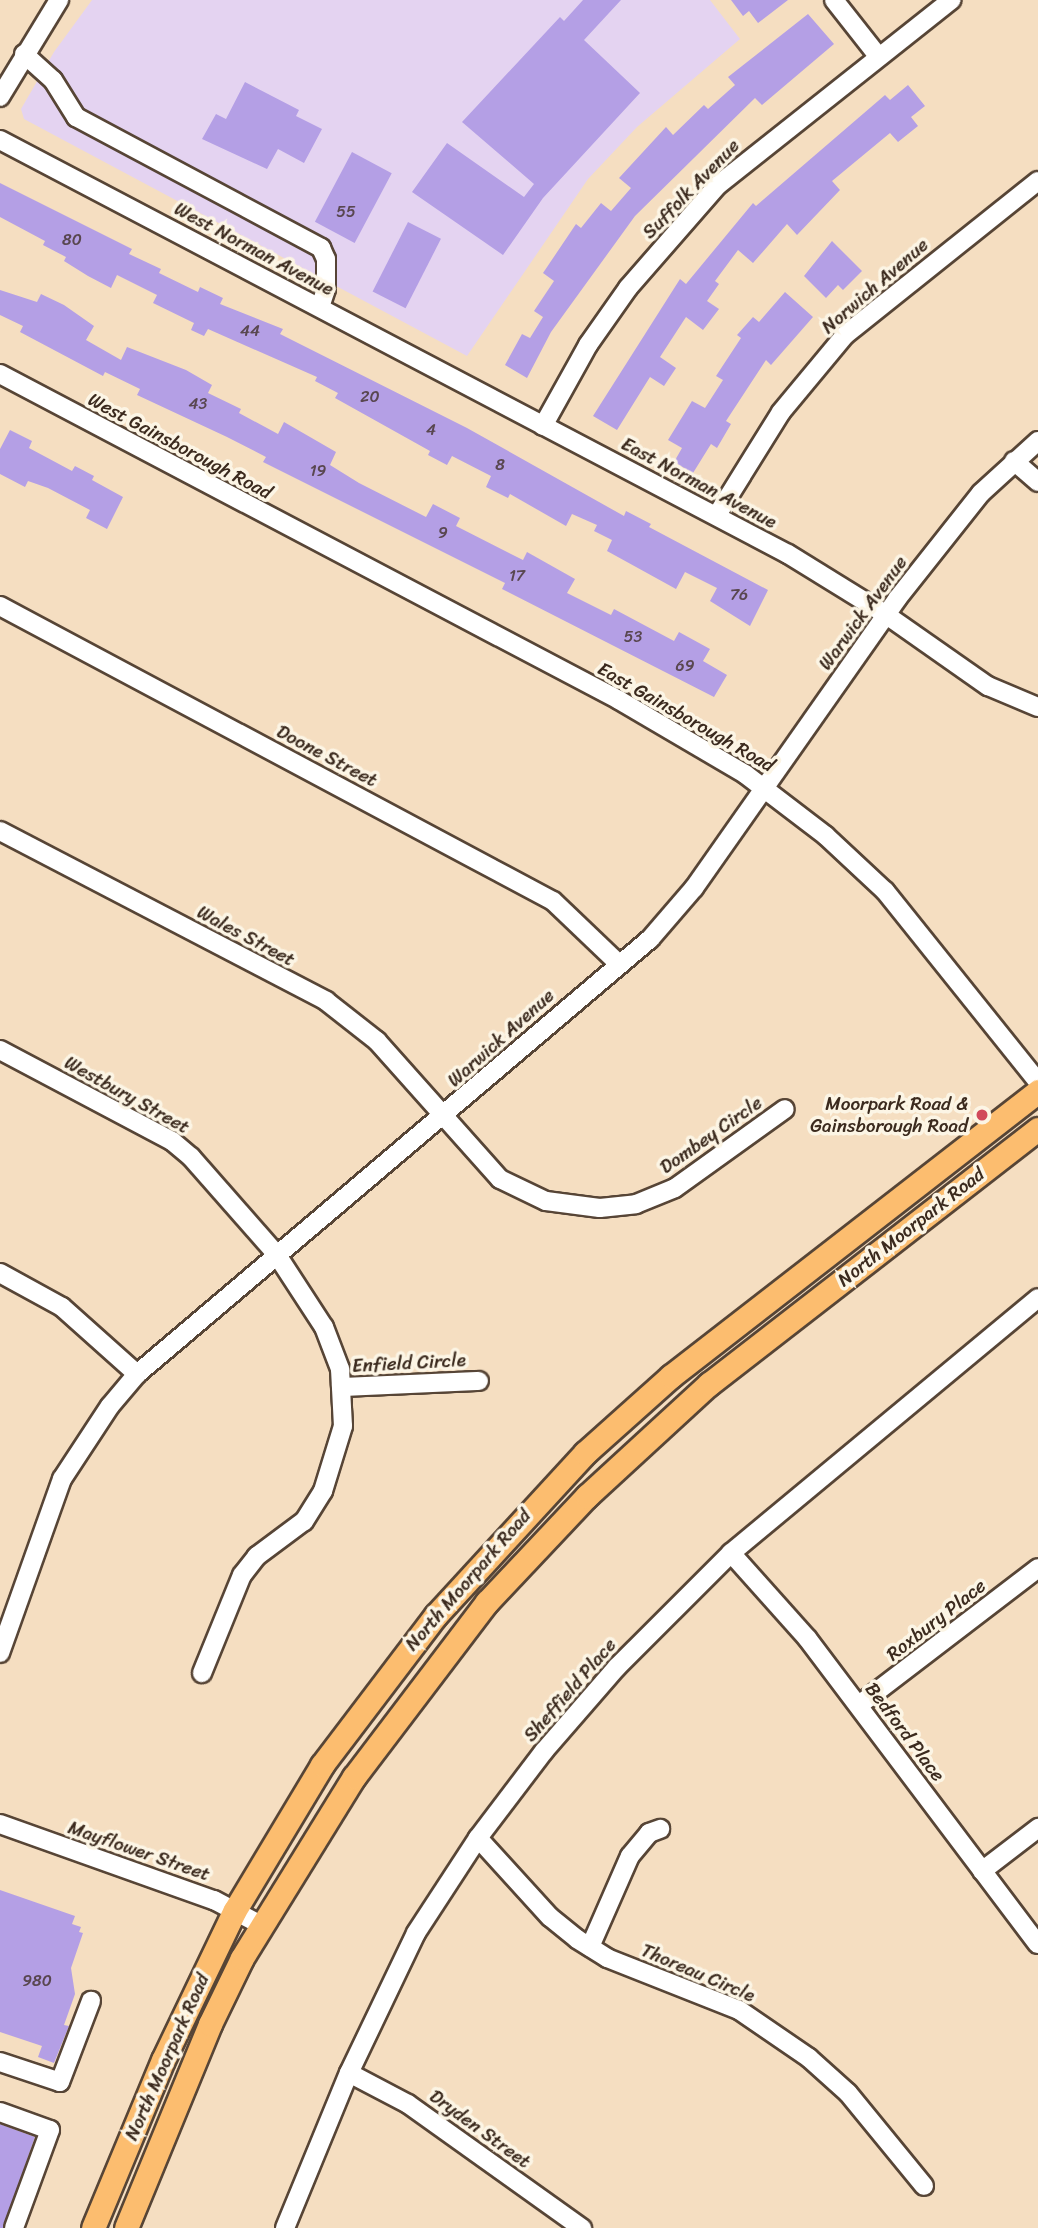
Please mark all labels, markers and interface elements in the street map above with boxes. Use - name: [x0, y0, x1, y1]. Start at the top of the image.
- street label: Suffolk Avenue: [638, 134, 744, 244]
- street label: West Norman Avenue: [170, 197, 338, 301]
- house number: 55: [336, 202, 356, 222]
- house number: 80: [62, 230, 82, 250]
- street label: Norwich Avenue: [817, 233, 933, 339]
- house number: 44: [240, 321, 260, 341]
- house number: 20: [360, 387, 380, 407]
- street label: West Gainsborough Road: [84, 388, 276, 504]
- house number: 43: [189, 394, 207, 414]
- house number: 4: [426, 420, 436, 440]
- street label: East Norman Avenue: [617, 432, 781, 534]
- house number: 8: [495, 455, 505, 475]
- house number: 19: [310, 461, 326, 481]
- house number: 9: [438, 523, 448, 543]
- street label: Warwick Avenue: [814, 551, 912, 675]
- house number: 17: [509, 566, 525, 586]
- house number: 76: [730, 585, 748, 605]
- house number: 53: [624, 627, 642, 647]
- house number: 69: [676, 656, 694, 676]
- street label: East Gainsborough Road: [594, 657, 778, 777]
- street label: Doone Street: [273, 720, 381, 792]
- street label: Wales Street: [193, 901, 299, 971]
- street label: Warwick Avenue: [443, 984, 559, 1092]
- street label: Westbury Street: [60, 1051, 194, 1139]
- street label: Dombey Circle: [655, 1091, 767, 1179]
- place label: Moorpark Road & Gainsborough Road: [810, 1093, 968, 1137]
- marker: Moorpark Road & Gainsborough Road: [974, 1107, 990, 1123]
- street label: North Moorpark Road: [833, 1163, 989, 1291]
- street label: Enfield Circle: [351, 1349, 467, 1377]
- street label: North Moorpark Road: [401, 1505, 535, 1655]
- street label: Roxbury Place: [882, 1574, 990, 1666]
- street label: Sheffield Place: [519, 1634, 621, 1746]
- street label: Bedford Place: [860, 1678, 950, 1786]
- street label: Mayflower Street: [65, 1816, 213, 1886]
- street label: Thoreau Circle: [637, 1939, 759, 2007]
- street label: North Moorpark Road: [120, 1970, 214, 2144]
- house number: 980: [22, 1971, 52, 1991]
- street label: Dryden Street: [425, 2085, 535, 2173]

